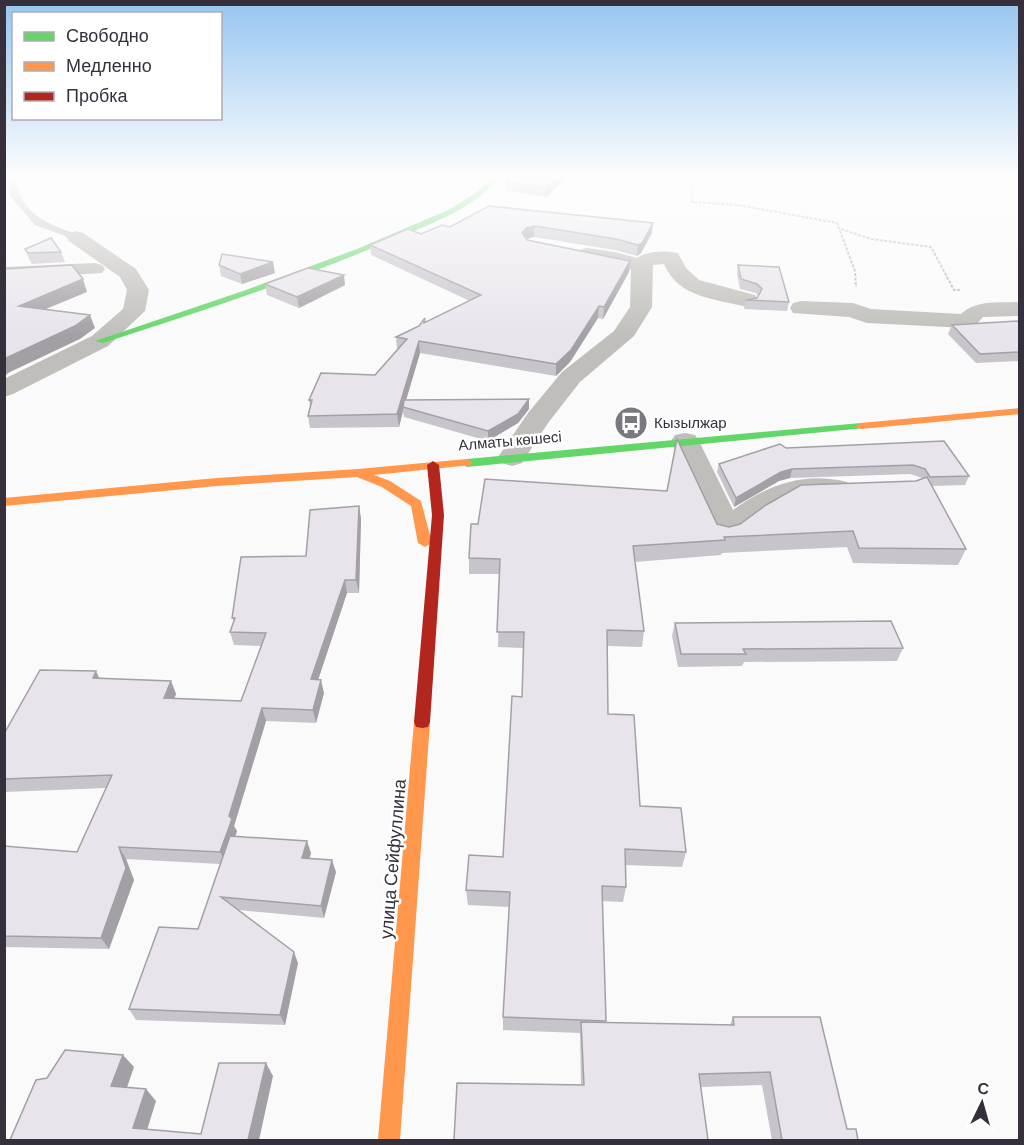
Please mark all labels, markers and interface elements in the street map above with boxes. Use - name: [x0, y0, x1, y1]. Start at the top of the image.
- legend: [12, 12, 222, 120]
- text: Свободно: [66, 24, 149, 46]
- text: Медленно: [66, 54, 152, 76]
- text: Пробка: [66, 84, 129, 106]
- bus stop icon: Кызылжар: [613, 405, 649, 441]
- place label: Кызылжар: [654, 413, 727, 431]
- street label: Алматы көшесі: [457, 427, 562, 453]
- street label: улица Сейфуллина: [374, 777, 410, 940]
- north arrow: [952, 1073, 1012, 1133]
- text: С: [977, 1078, 990, 1098]

